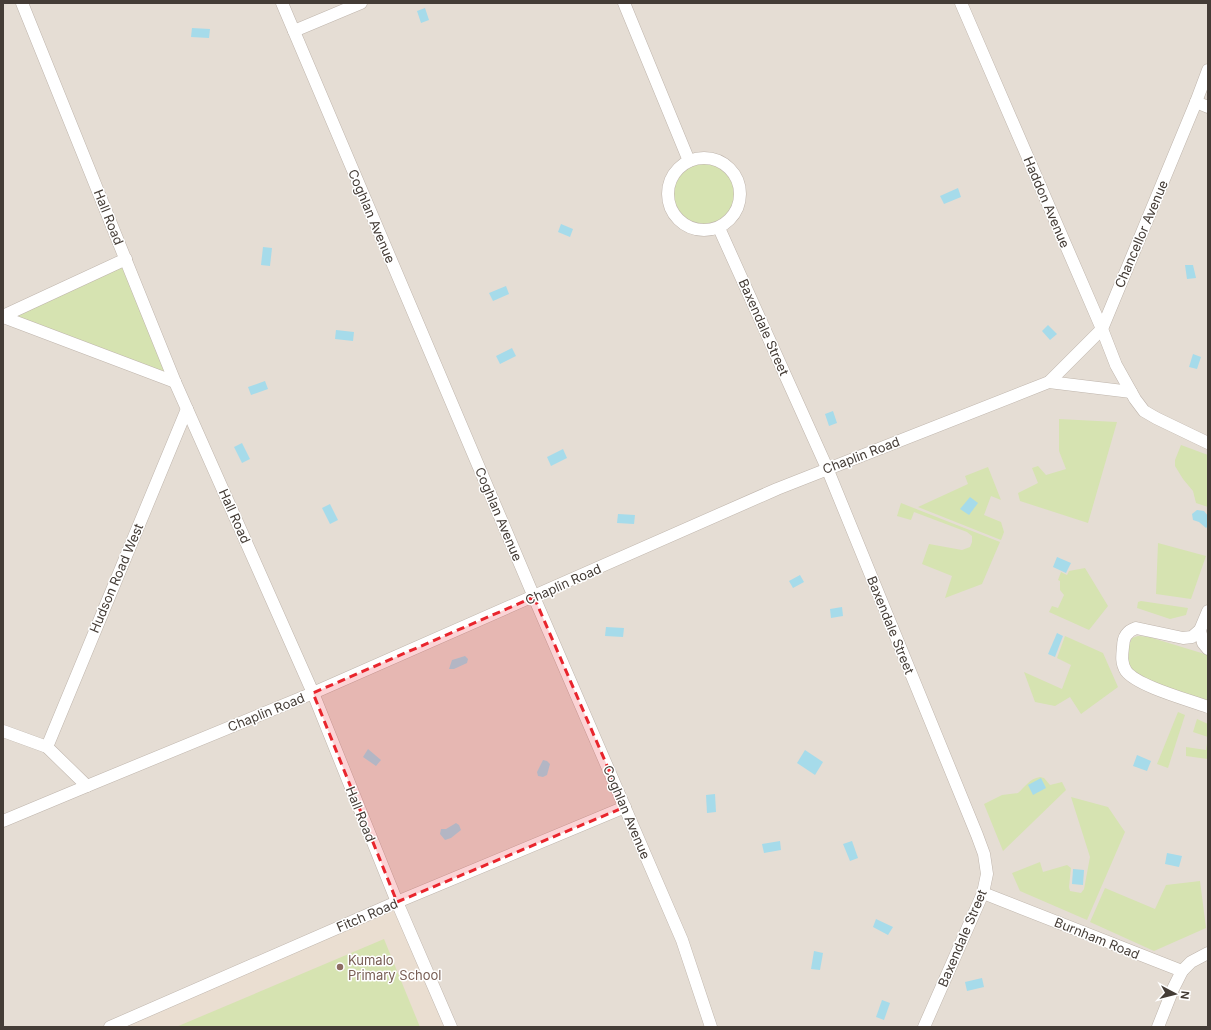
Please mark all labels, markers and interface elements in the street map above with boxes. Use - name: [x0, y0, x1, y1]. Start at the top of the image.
- street label: Haddon Avenue: [1021, 154, 1073, 250]
- street label: Coghlan Avenue: [345, 167, 399, 265]
- street label: Chancellor Avenue: [1111, 178, 1171, 290]
- street label: Hall Road: [91, 187, 127, 247]
- street label: Baxendale Street: [736, 276, 792, 378]
- street label: Chaplin Road: [820, 433, 902, 477]
- street label: Coghlan Avenue: [472, 465, 526, 563]
- street label: Hall Road: [216, 486, 254, 546]
- street label: Hudson Road West: [86, 521, 146, 635]
- street label: Chaplin Road: [523, 560, 603, 608]
- street label: Baxendale Street: [864, 574, 918, 676]
- street label: Chaplin Road: [225, 689, 307, 735]
- street label: Coghlan Avenue: [600, 763, 654, 861]
- street label: Hall Road: [343, 784, 379, 844]
- street label: Baxendale Street: [934, 887, 990, 989]
- street label: Fitch Road: [334, 895, 400, 935]
- street label: Burnham Road: [1052, 914, 1142, 962]
- place label: Kumalo Primary School: [348, 952, 442, 983]
- marker: Kumalo Primary School: [335, 962, 345, 972]
- north arrow: [1155, 974, 1195, 1014]
- text: N: [1177, 990, 1192, 1000]

